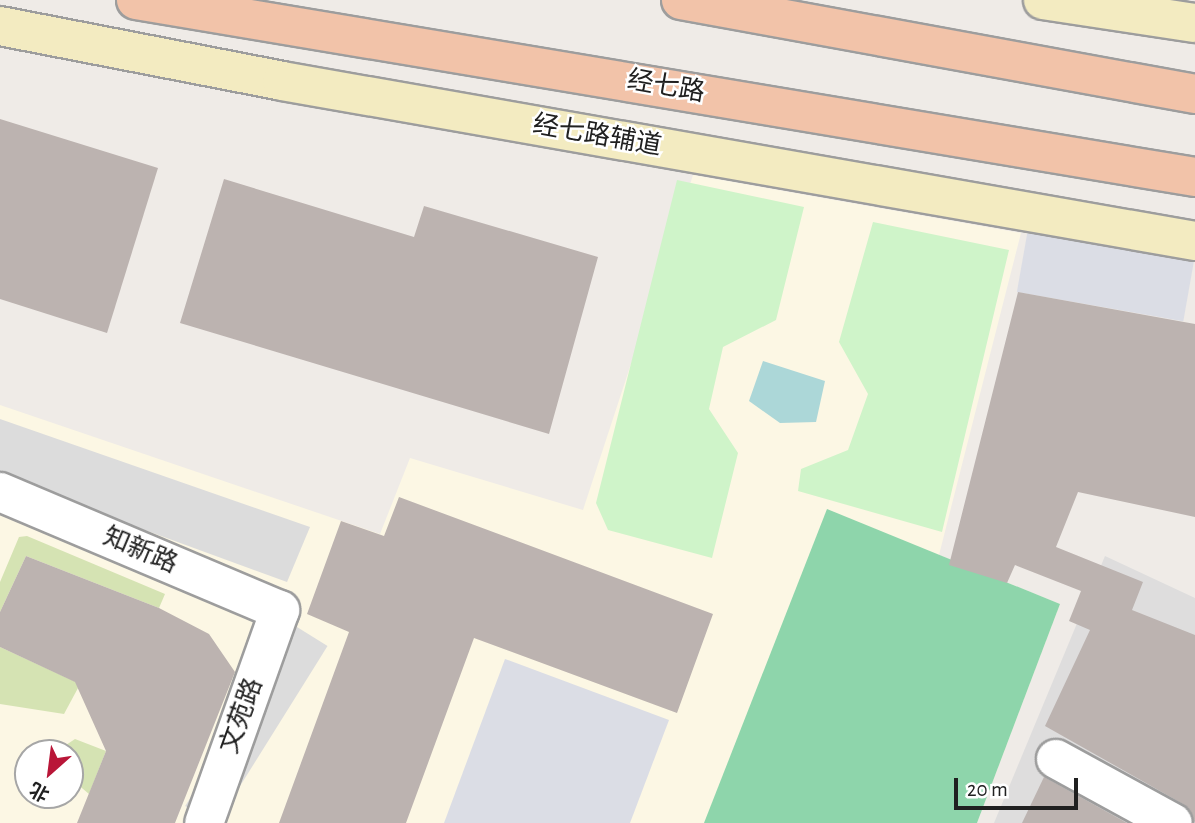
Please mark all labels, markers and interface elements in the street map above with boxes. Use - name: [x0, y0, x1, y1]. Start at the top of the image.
- street label: 经七路: [625, 65, 707, 109]
- street label: 经七路辅道: [530, 109, 664, 163]
- street label: 知新路: [98, 521, 182, 581]
- street label: 文苑路: [214, 674, 270, 758]
- north arrow: [14, 739, 84, 809]
- scale bar: [957, 764, 1081, 808]
- text: 北: [27, 778, 53, 804]
- text: 20 m: [967, 779, 1008, 800]

